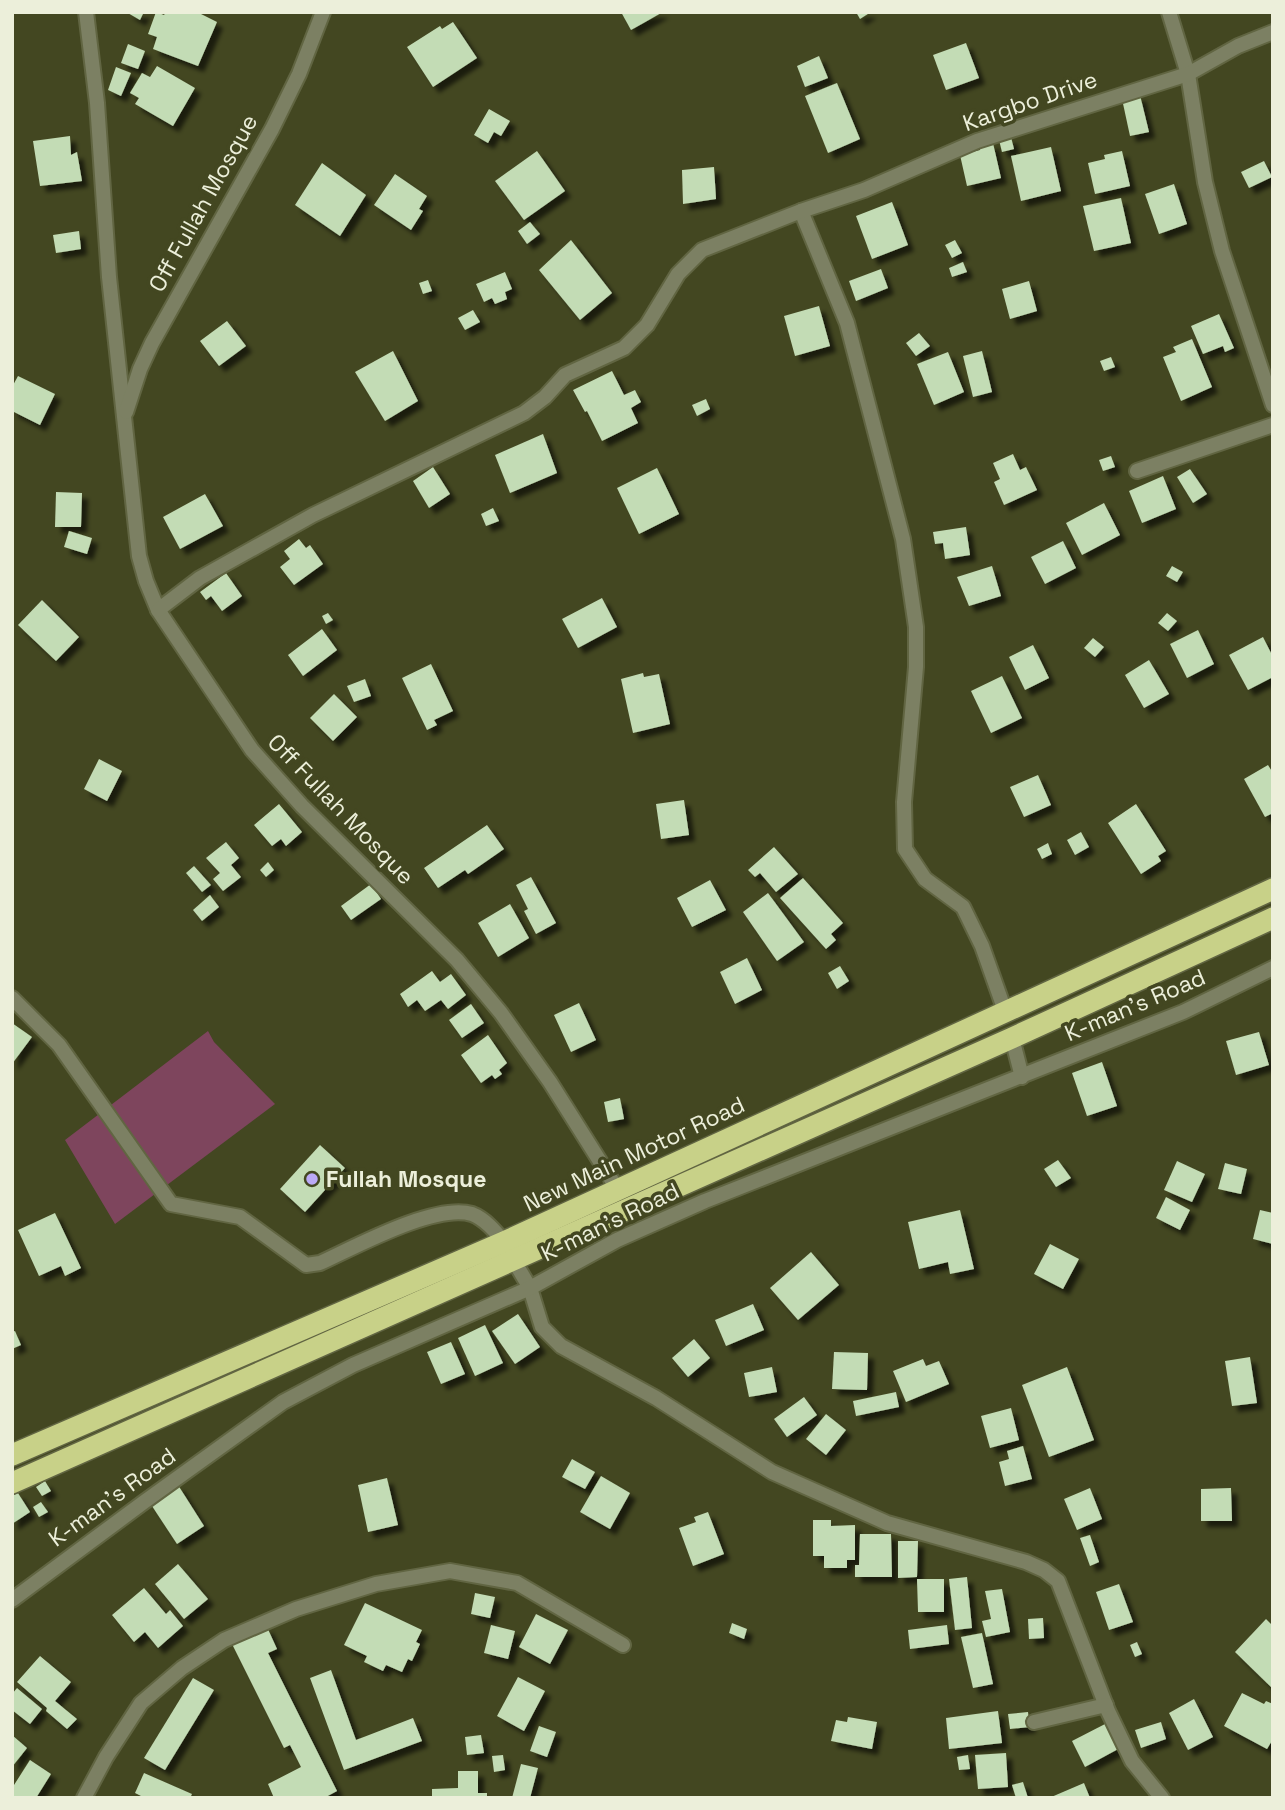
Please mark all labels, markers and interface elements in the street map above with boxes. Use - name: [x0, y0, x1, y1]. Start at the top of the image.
- street label: Kargbo Drive: [959, 64, 1101, 138]
- street label: Off Fullah Mosque: [142, 109, 264, 297]
- street label: Off Fullah Mosque: [261, 727, 421, 891]
- street label: K-man's Road: [1060, 962, 1210, 1048]
- street label: New Main Motor Road: [519, 1090, 749, 1218]
- place label: Fullah Mosque: [326, 1164, 487, 1194]
- marker: Fullah Mosque: [304, 1171, 320, 1187]
- street label: K-man's Road: [536, 1176, 684, 1268]
- street label: K-man's Road: [42, 1441, 182, 1553]

